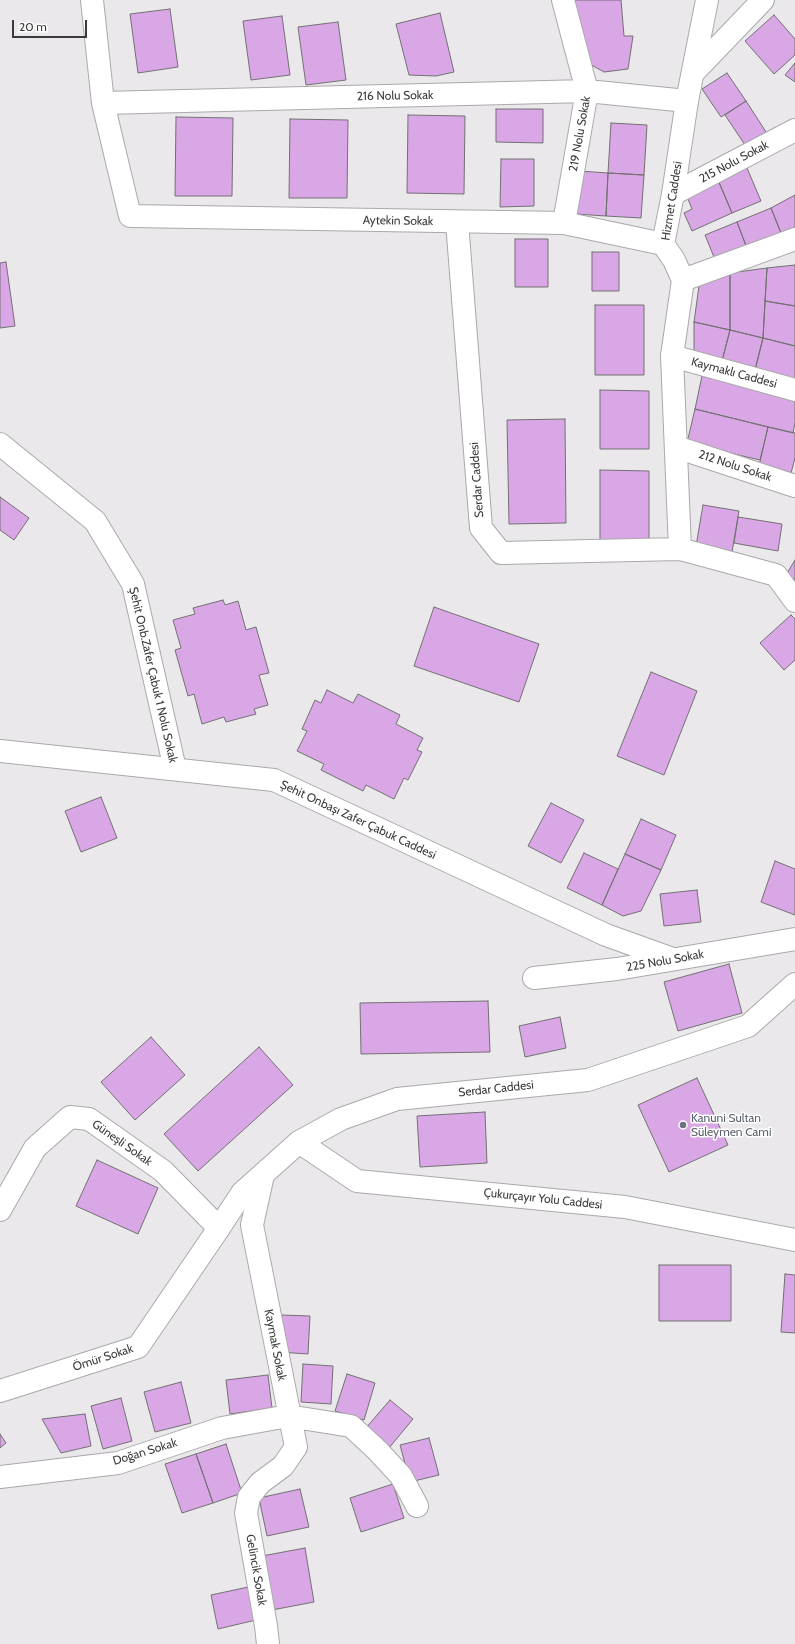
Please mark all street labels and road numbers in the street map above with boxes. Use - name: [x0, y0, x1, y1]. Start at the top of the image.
- street label: 216 Nolu Sokak: [357, 88, 433, 104]
- street label: 219 Nolu Sokak: [566, 95, 594, 173]
- street label: 215 Nolu Sokak: [697, 138, 771, 186]
- street label: Hizmet Caddesi: [659, 160, 685, 242]
- street label: Aytekin Sokak: [363, 213, 433, 229]
- street label: Kaymaklı Caddesi: [690, 355, 778, 391]
- street label: Serdar Caddesi: [467, 442, 487, 518]
- street label: 212 Nolu Sokak: [697, 447, 773, 485]
- street label: Şehit Onb.Zafer Çabuk 1 Nolu Sokak: [126, 586, 180, 764]
- street label: Şehit Onbaşı Zafer Çabuk Caddesi: [278, 777, 438, 863]
- street label: 225 Nolu Sokak: [625, 947, 705, 975]
- street label: Serdar Caddesi: [458, 1078, 534, 1100]
- street label: Güneşli Sokak: [89, 1117, 155, 1169]
- street label: Çukurçayır Yolu Caddesi: [483, 1186, 603, 1212]
- street label: Kaymak Sokak: [261, 1308, 289, 1382]
- street label: Ömür Sokak: [71, 1341, 135, 1375]
- street label: Doğan Sokak: [111, 1435, 179, 1469]
- street label: Gelincik Sokak: [243, 1533, 269, 1607]

